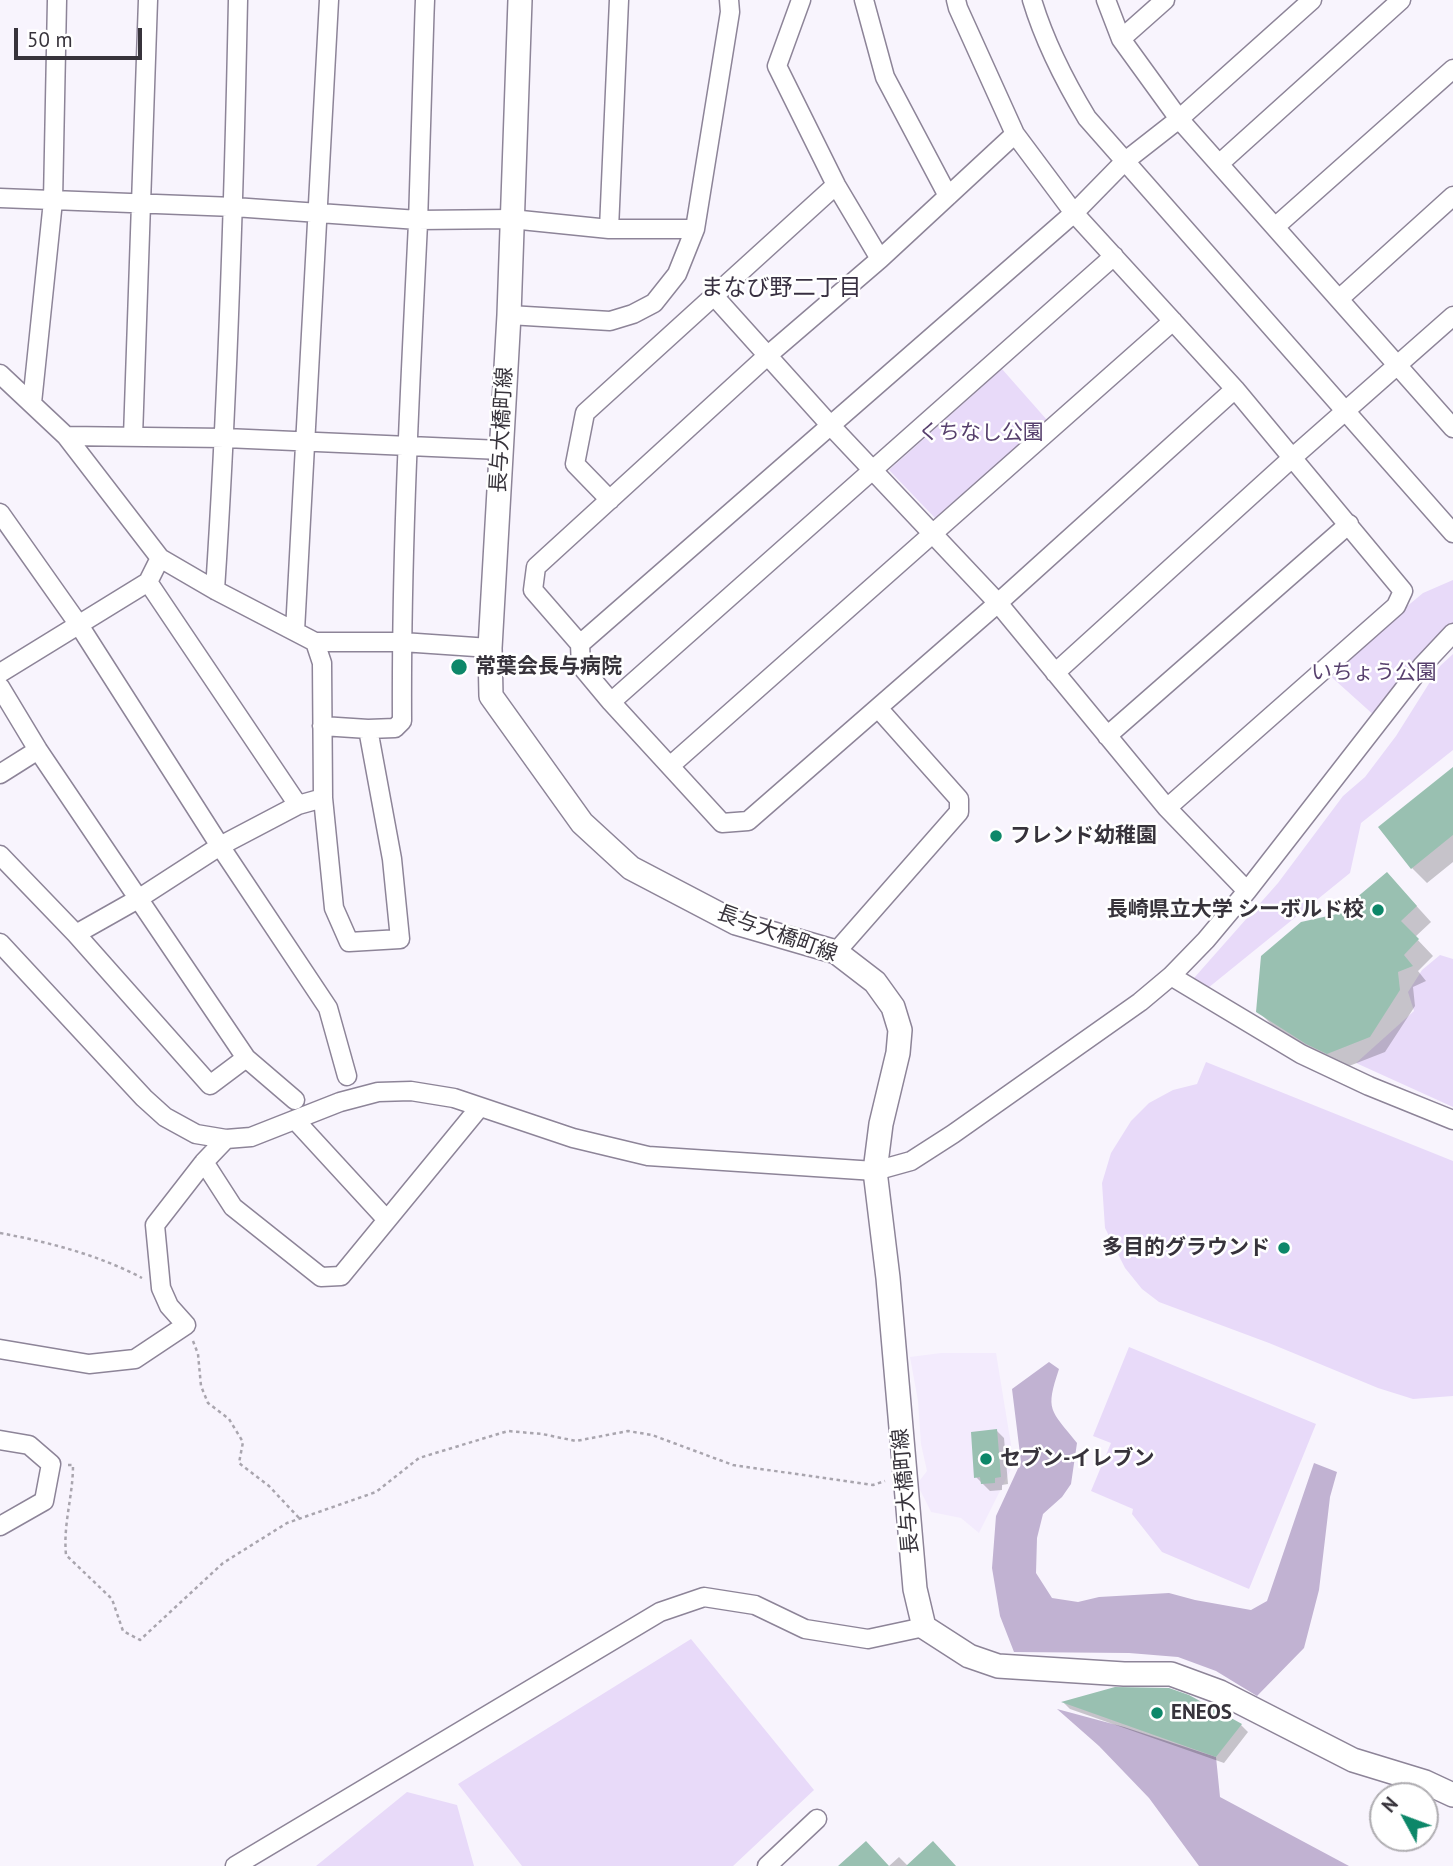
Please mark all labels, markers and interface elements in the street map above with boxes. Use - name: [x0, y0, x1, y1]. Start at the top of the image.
- scale bar: [18, 14, 145, 58]
- text: 50 m: [27, 26, 73, 53]
- district label: まなび野二丁目: [701, 274, 861, 302]
- street label: 長与大橋町線: [486, 366, 518, 494]
- park label: くちなし公園: [918, 420, 1044, 446]
- place label: 常葉会長与病院: [475, 654, 622, 680]
- marker: 常葉会長与病院: [449, 657, 469, 677]
- park label: いちょう公園: [1311, 660, 1437, 686]
- place label: フレンド幼稚園: [1010, 823, 1157, 849]
- marker: フレンド幼稚園: [988, 828, 1004, 844]
- place label: 長崎県立大学 シーボルド校: [1107, 897, 1364, 923]
- street label: 長与大橋町線: [713, 901, 841, 967]
- marker: 長崎県立大学 シーボルド校: [1370, 902, 1386, 918]
- place label: 多目的グラウンド: [1102, 1235, 1270, 1261]
- marker: 多目的グラウンド: [1276, 1240, 1292, 1256]
- street label: 長与大橋町線: [888, 1427, 924, 1555]
- place label: セブン-イレブン: [1000, 1446, 1155, 1472]
- marker: セブン-イレブン: [978, 1451, 994, 1467]
- place label: ENEOS: [1171, 1700, 1232, 1726]
- marker: ENEOS: [1149, 1705, 1165, 1721]
- north arrow: [1369, 1782, 1439, 1852]
- text: N: [1377, 1792, 1403, 1817]

